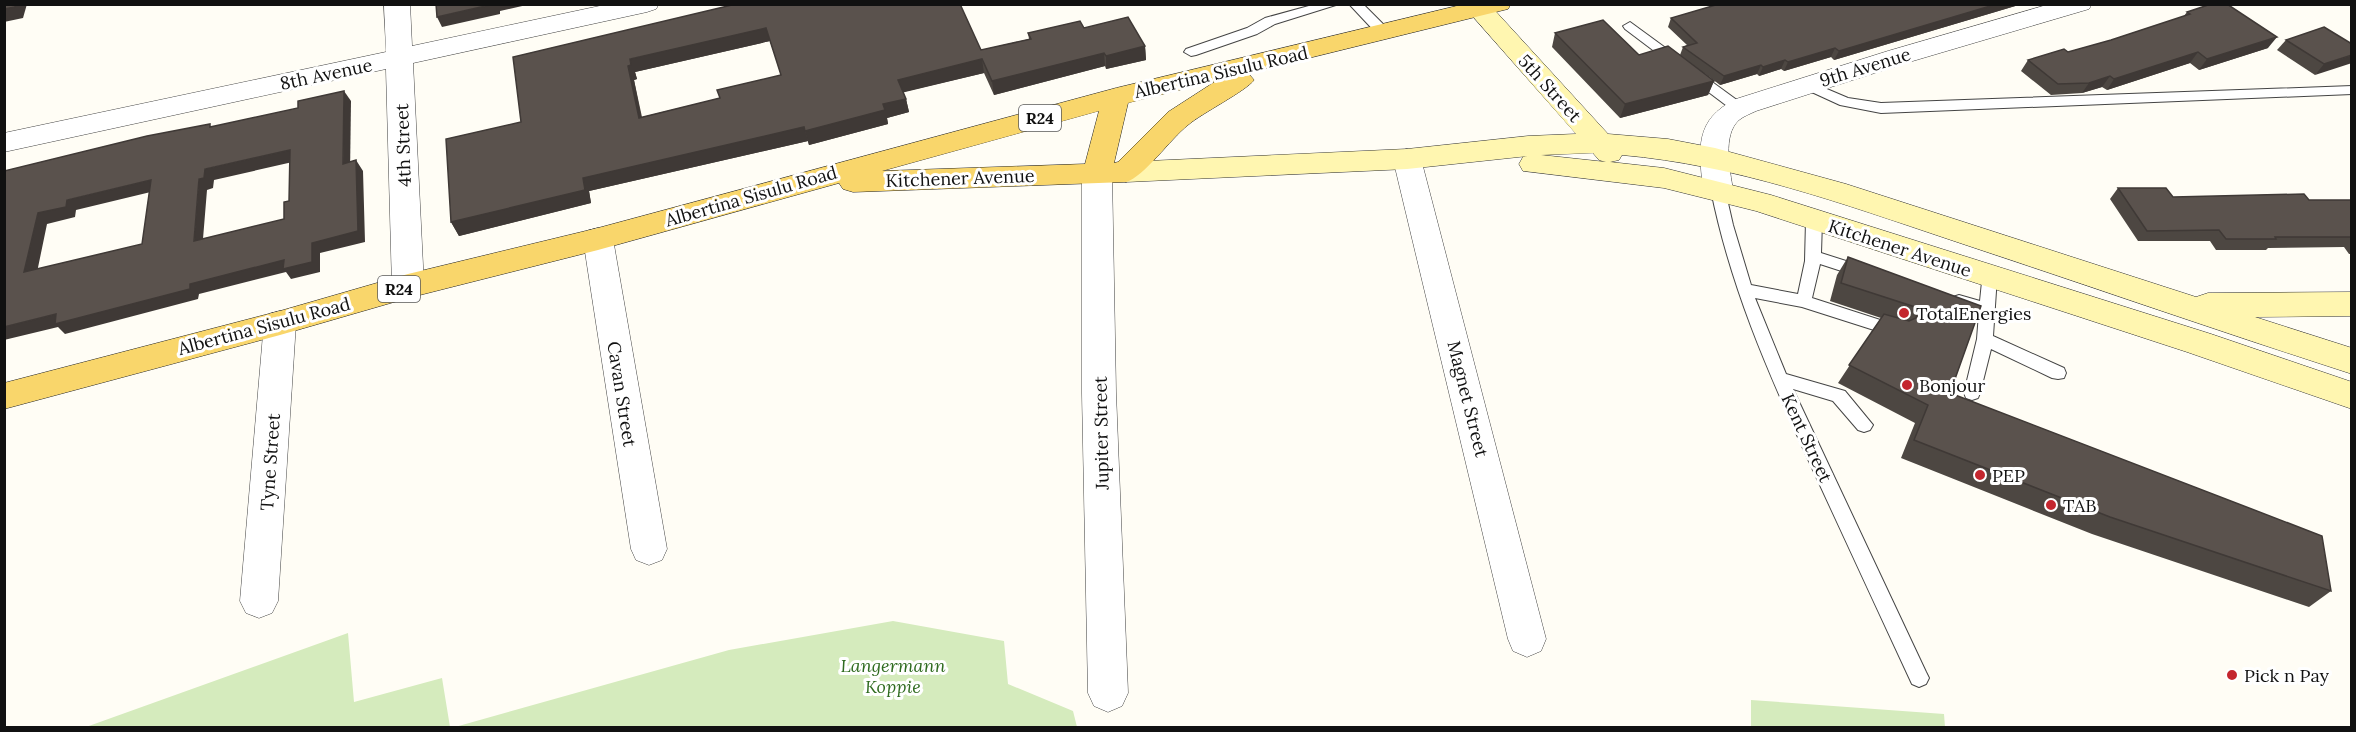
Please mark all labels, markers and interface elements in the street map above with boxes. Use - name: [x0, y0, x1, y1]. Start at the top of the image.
- street label: Albertina Sisulu Road: [1131, 41, 1310, 103]
- street label: 9th Avenue: [1817, 42, 1914, 92]
- street label: 5th Street: [1514, 49, 1586, 127]
- street label: 8th Avenue: [278, 53, 374, 95]
- street label: 4th Street: [390, 103, 416, 187]
- road number: R24: [1019, 105, 1061, 131]
- street label: Albertina Sisulu Road: [661, 160, 840, 232]
- street label: Kitchener Avenue: [885, 164, 1035, 192]
- street label: Kitchener Avenue: [1826, 214, 1975, 282]
- road number: R24: [378, 276, 420, 302]
- street label: Albertina Sisulu Road: [174, 292, 353, 360]
- place label: TotalEnergies: [1916, 302, 2031, 325]
- marker: TotalEnergies: [1897, 306, 1911, 320]
- street label: Magnet Street: [1442, 338, 1494, 460]
- street label: Cavan Street: [602, 340, 642, 448]
- place label: Bonjour: [1919, 374, 1986, 397]
- street label: Jupiter Street: [1089, 376, 1114, 491]
- marker: Bonjour: [1900, 378, 1914, 392]
- street label: Kent Street: [1776, 390, 1838, 486]
- street label: Tyne Street: [255, 413, 285, 511]
- place label: PEP: [1992, 464, 2025, 487]
- marker: PEP: [1973, 468, 1987, 482]
- place label: TAB: [2063, 494, 2097, 517]
- marker: TAB: [2044, 498, 2058, 512]
- park label: Langermann Koppie: [840, 654, 946, 698]
- place label: Pick n Pay: [2244, 664, 2329, 687]
- marker: Pick n Pay: [2225, 668, 2239, 682]

